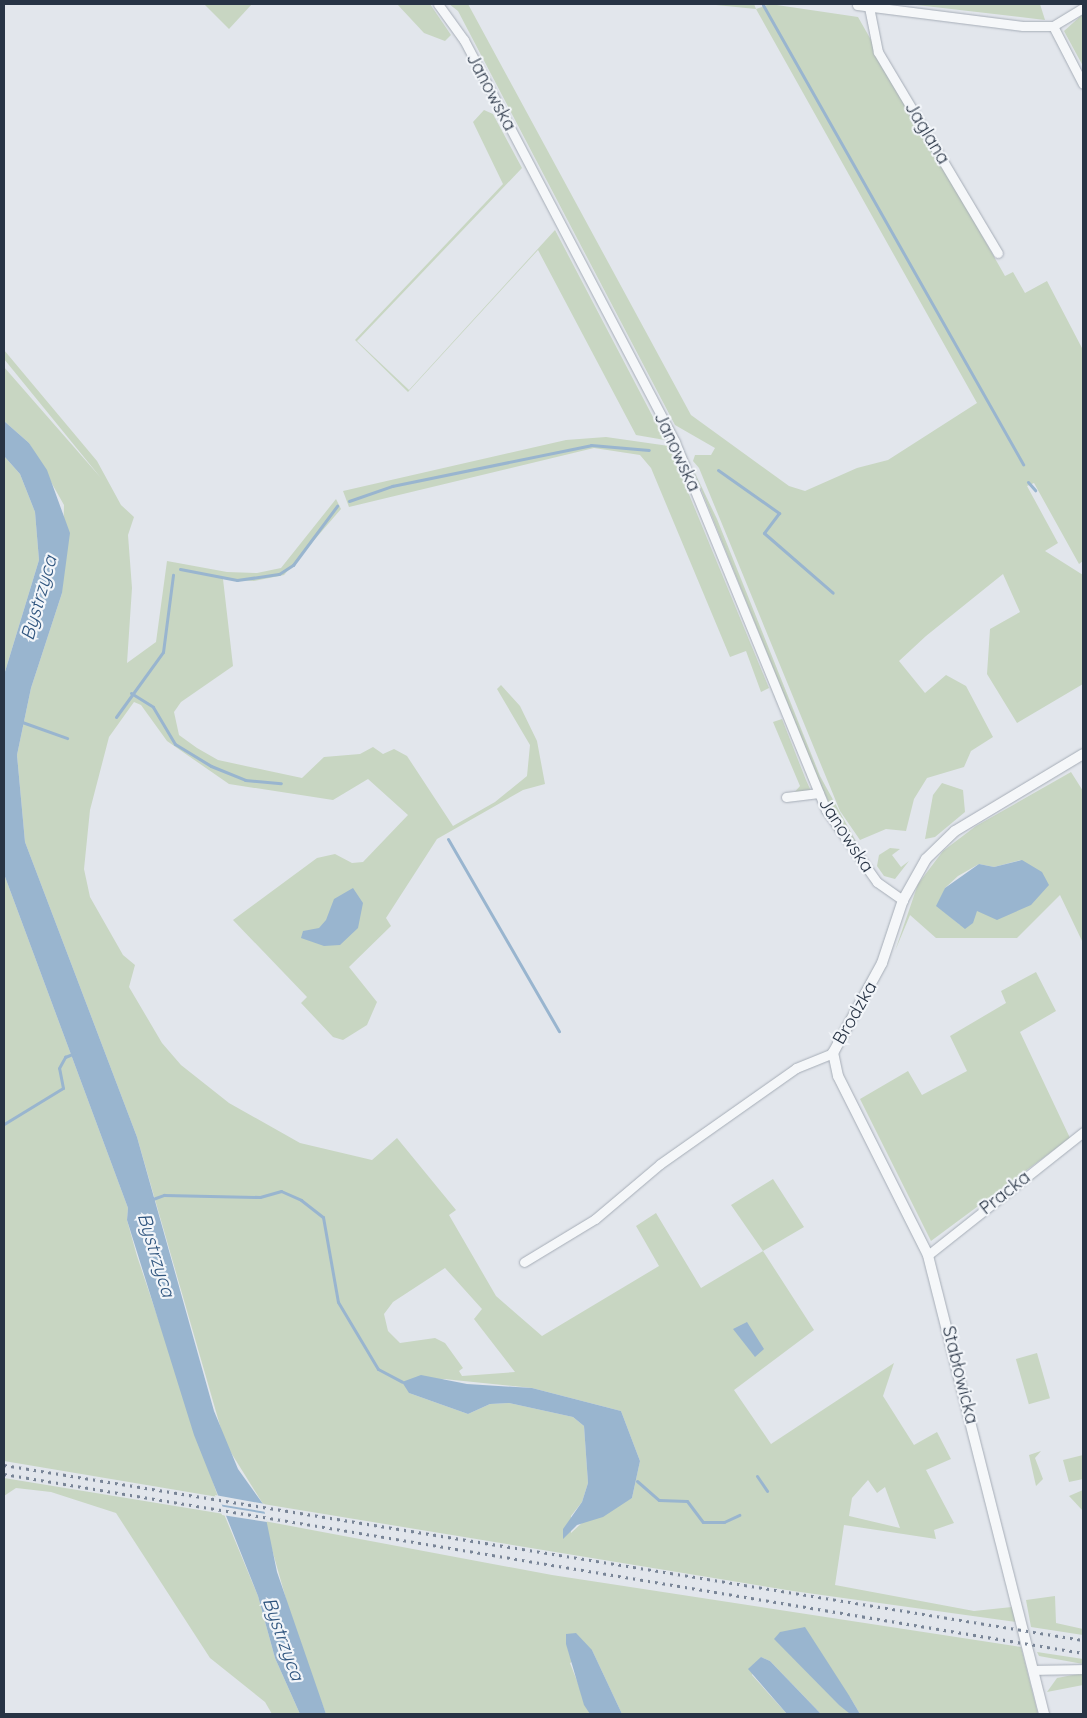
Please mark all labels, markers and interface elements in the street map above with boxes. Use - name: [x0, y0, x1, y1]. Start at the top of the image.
- street label: Janowska: [462, 49, 520, 135]
- street label: Jaglana: [900, 98, 954, 168]
- street label: Janowska: [649, 409, 705, 495]
- water label: Bystrzyca: [16, 553, 62, 643]
- street label: Janowska: [814, 794, 878, 876]
- street label: Brodzka: [828, 978, 882, 1048]
- street label: Pracka: [975, 1167, 1035, 1219]
- water label: Bystrzyca: [132, 1210, 180, 1300]
- street label: Stabłowicka: [937, 1324, 983, 1426]
- water label: Bystrzyca: [257, 1594, 309, 1684]

